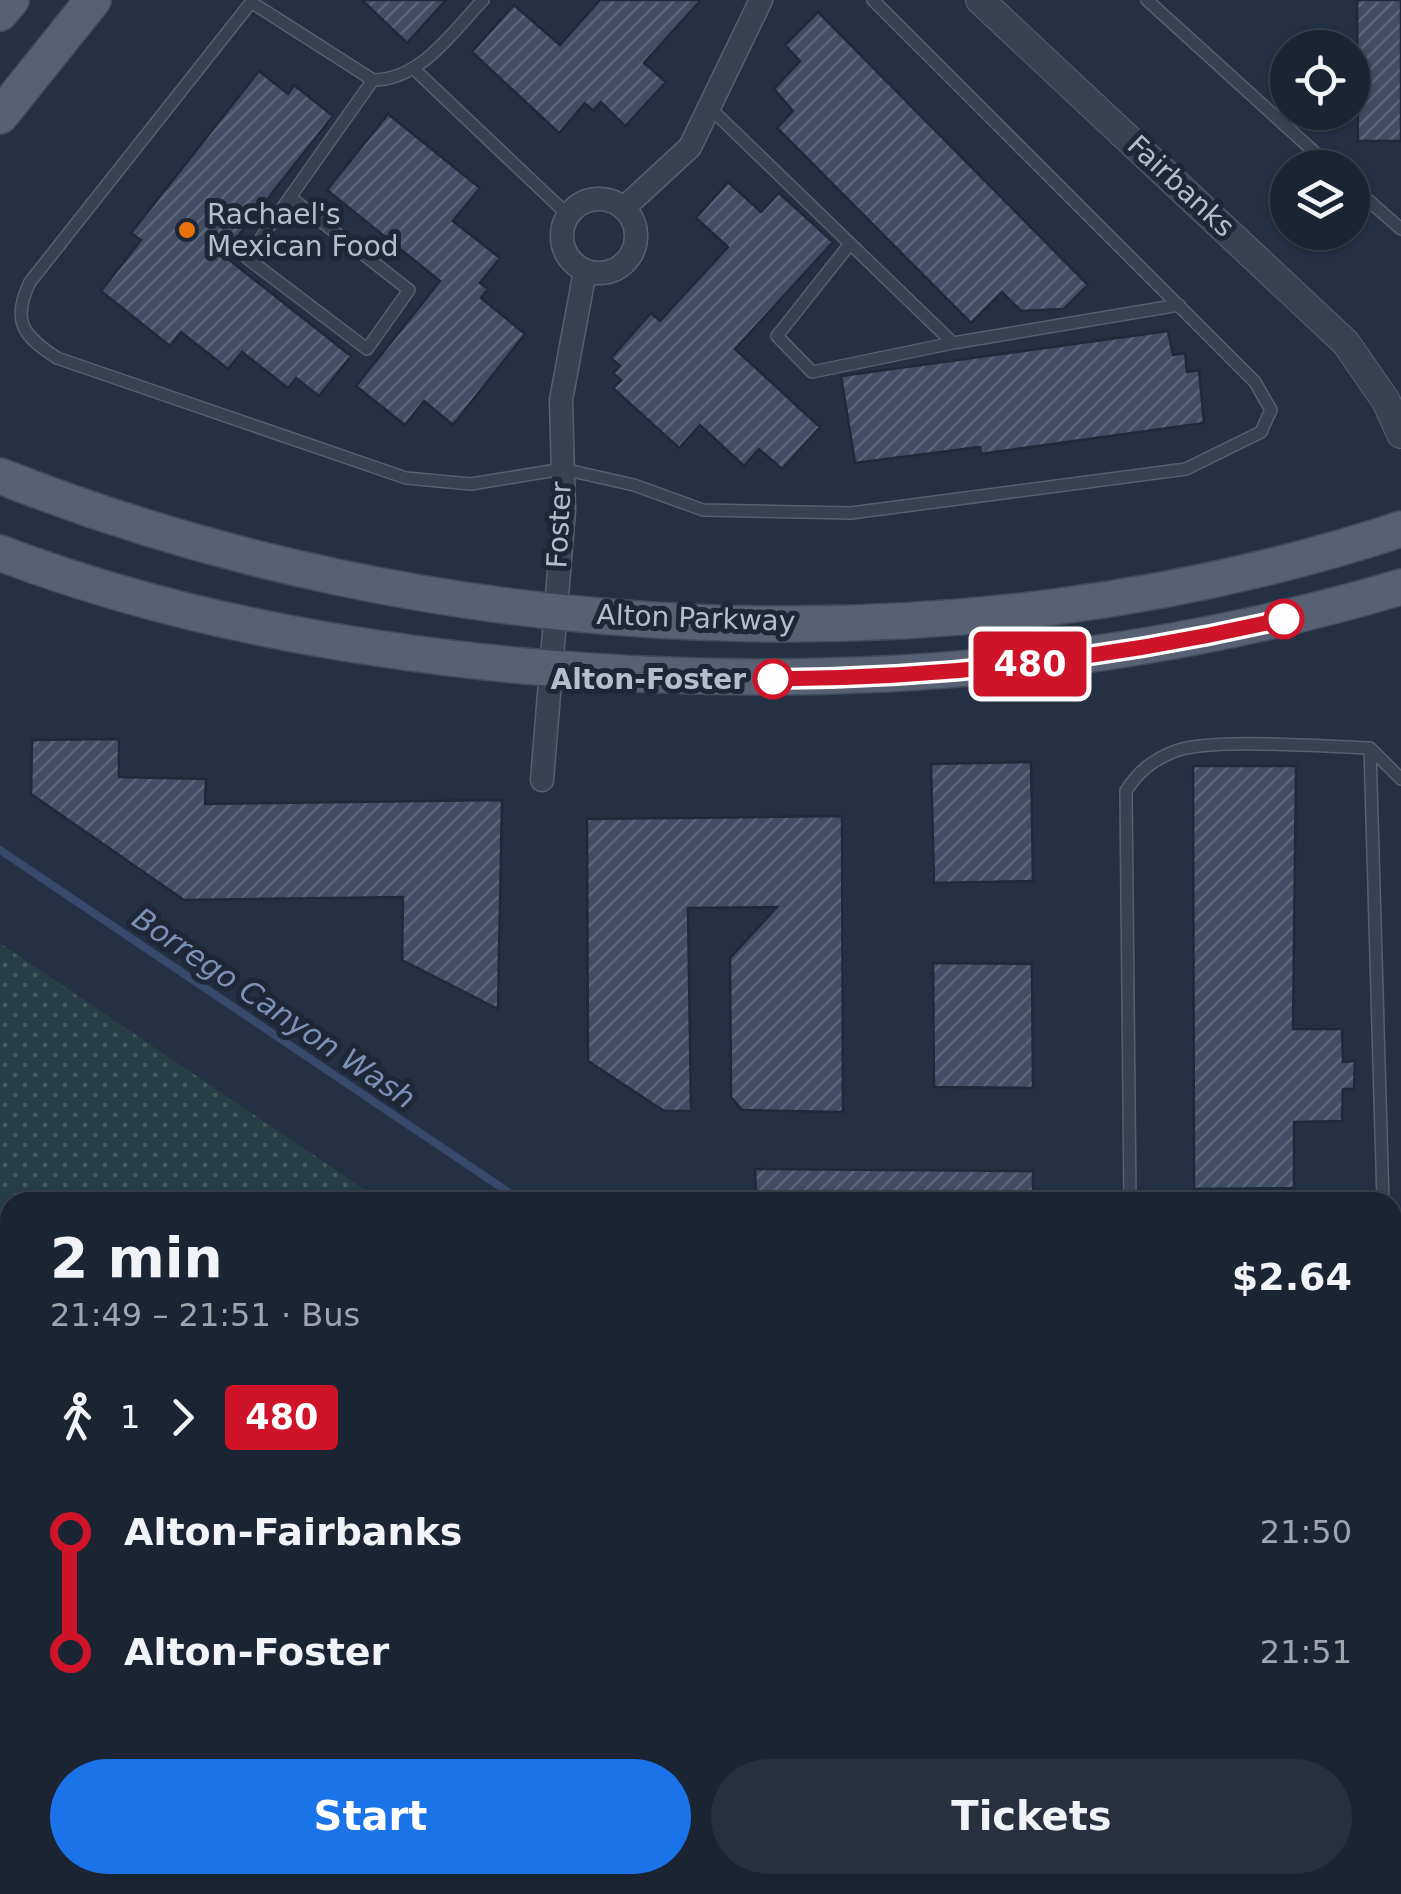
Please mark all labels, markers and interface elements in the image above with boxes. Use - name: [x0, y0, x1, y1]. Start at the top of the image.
- map controls: [1270, 30, 1370, 250]
- button: locate: [1270, 30, 1370, 130]
- street label: Fairbanks: [1121, 128, 1241, 244]
- button: layers: [1270, 150, 1370, 250]
- place label: Rachael's Mexican Food: [207, 198, 399, 263]
- marker: Rachael's Mexican Food: [176, 219, 198, 241]
- street label: Foster: [540, 480, 578, 569]
- street label: Alton Parkway: [596, 598, 796, 638]
- unlabelled marker: [1265, 600, 1303, 638]
- line badge: 480: [972, 632, 1088, 696]
- text: 480: [993, 644, 1067, 684]
- marker: Alton-Foster: [754, 660, 792, 698]
- place label: Alton-Foster: [550, 663, 746, 696]
- water label: Borrego Canyon Wash: [126, 900, 422, 1116]
- text: 2 min: [50, 1226, 223, 1290]
- text: $2.64: [1232, 1255, 1352, 1299]
- text: 21:49 – 21:51 · Bus: [50, 1296, 360, 1334]
- icon: walk: [50, 1390, 105, 1445]
- icon: forward: [155, 1390, 210, 1445]
- text: 480: [245, 1397, 318, 1437]
- text: 1: [120, 1398, 140, 1436]
- text: Alton-Fairbanks: [124, 1510, 462, 1554]
- text: 21:50: [1260, 1513, 1352, 1551]
- text: Alton-Foster: [124, 1630, 389, 1674]
- text: 21:51: [1260, 1633, 1352, 1671]
- button: Start: [50, 1759, 691, 1874]
- button: Tickets: [711, 1759, 1352, 1874]

